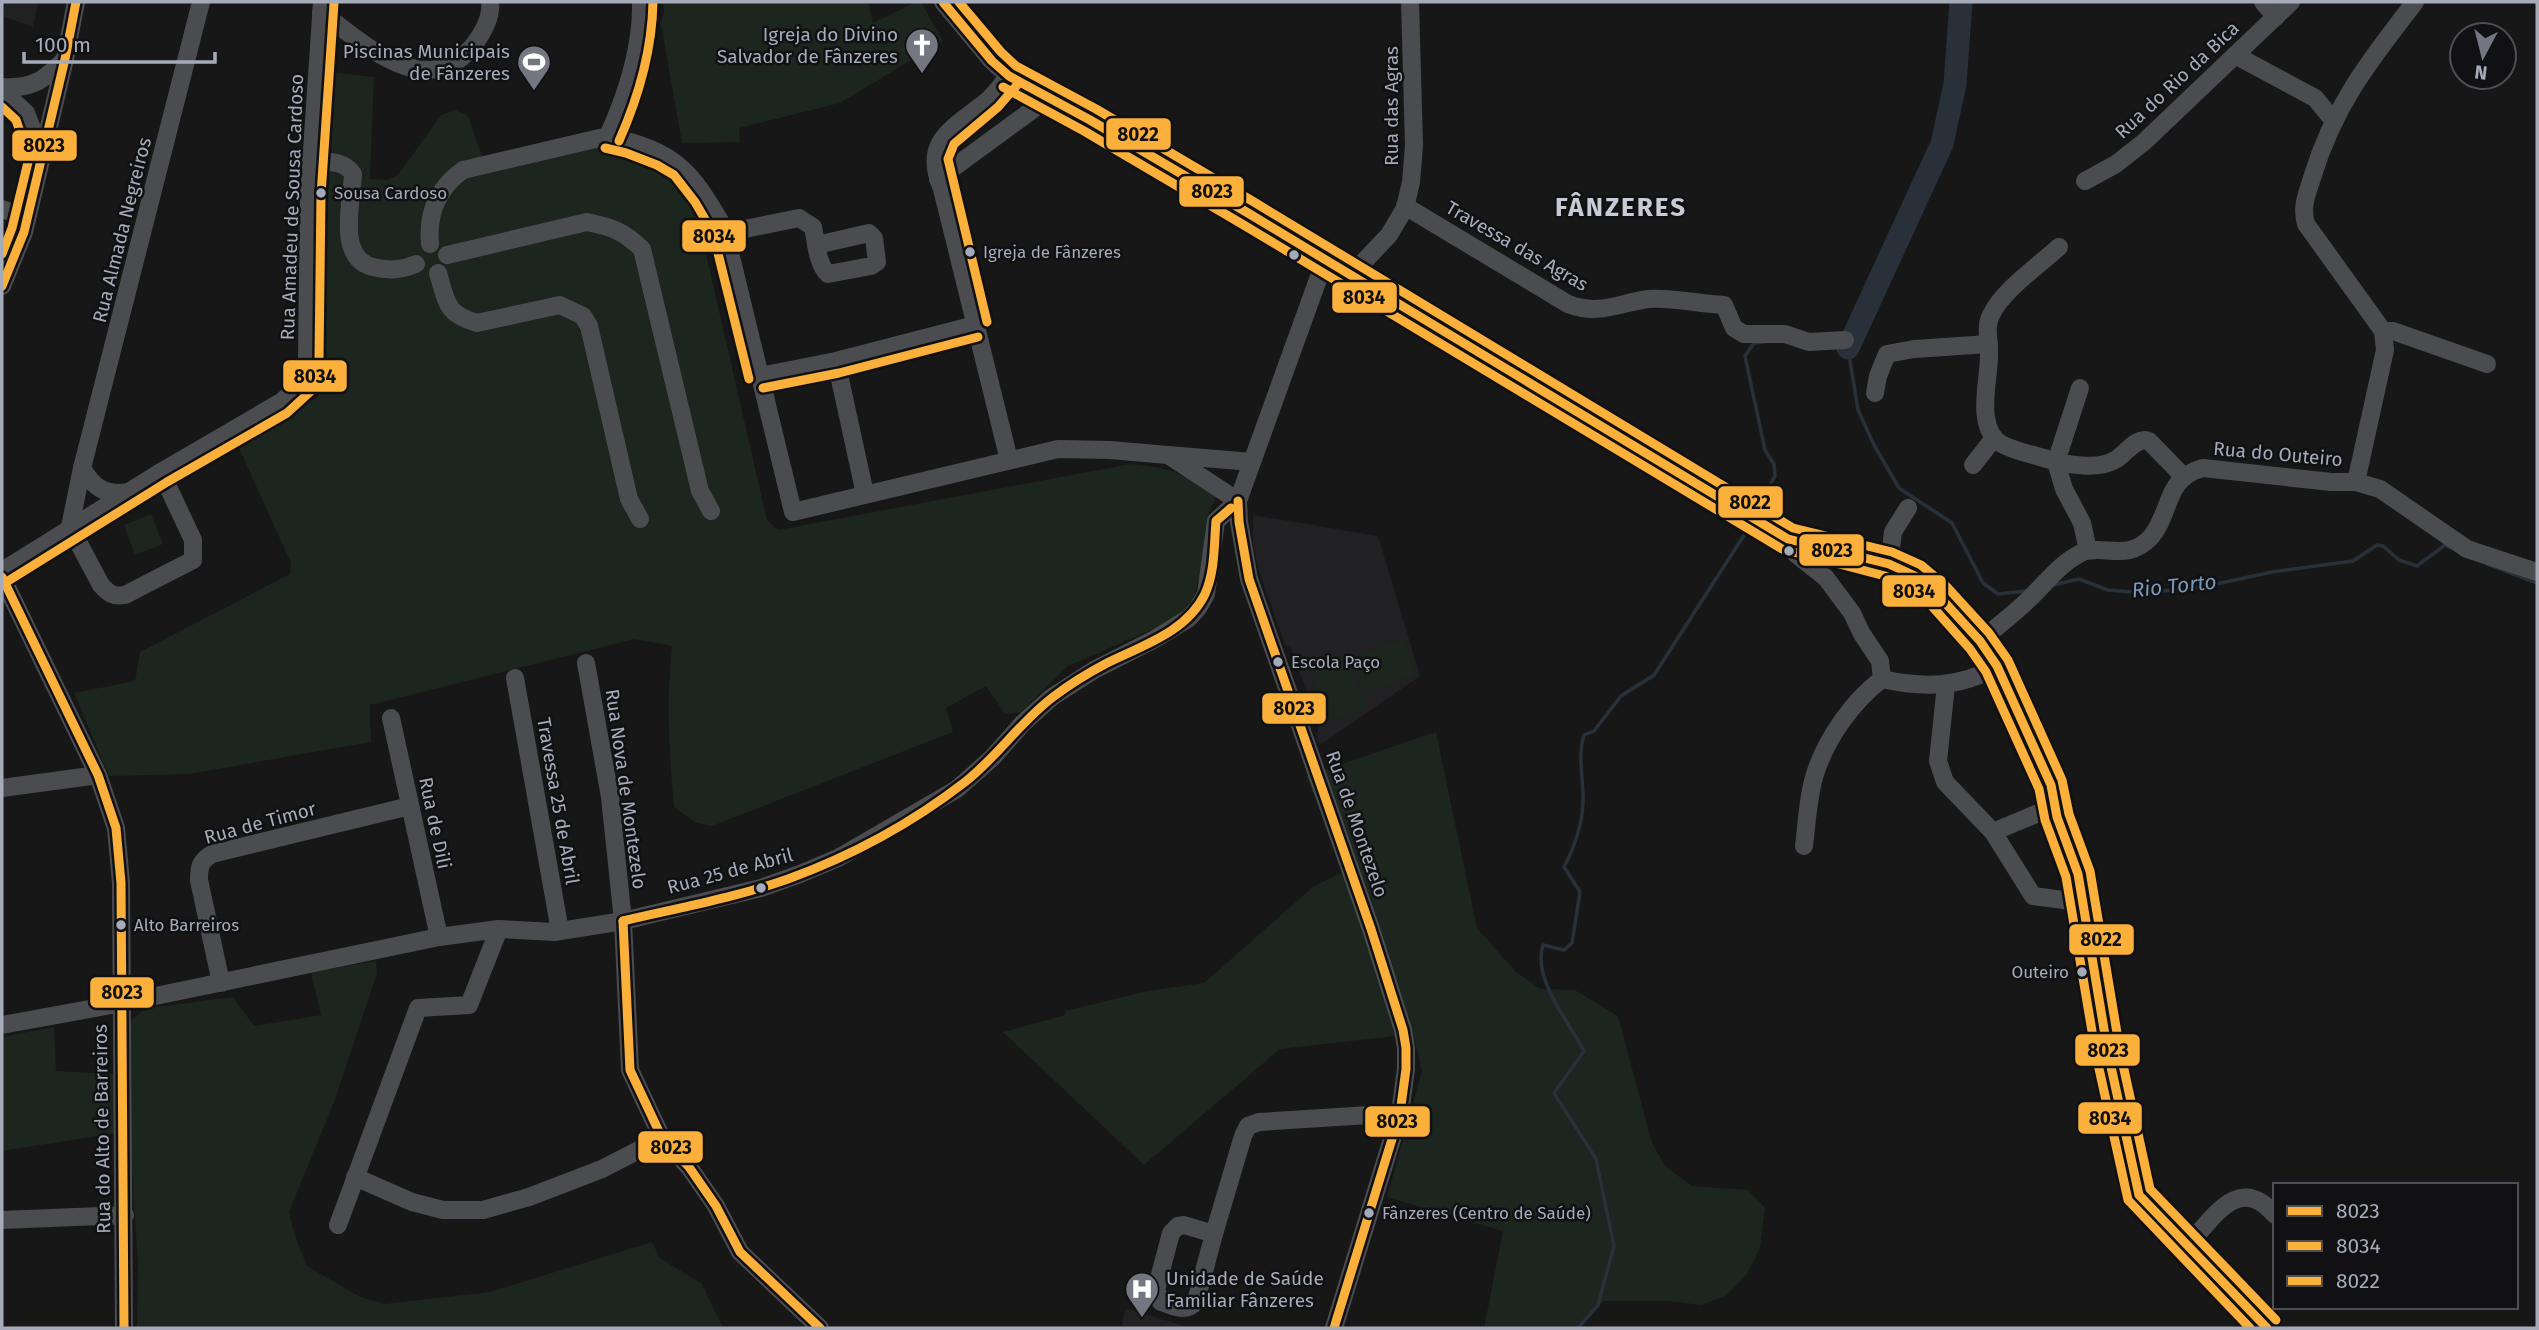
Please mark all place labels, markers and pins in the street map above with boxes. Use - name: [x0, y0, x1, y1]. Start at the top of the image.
- place label: Igreja do Divino Salvador de Fânzeres: [717, 23, 898, 68]
- church icon: Igreja do Divino Salvador de Fânzeres: [903, 26, 941, 75]
- place label: Piscinas Municipais de Fânzeres: [343, 40, 510, 85]
- sports icon: Piscinas Municipais de Fânzeres: [515, 43, 553, 92]
- place label: Sousa Cardoso: [334, 183, 447, 204]
- marker: Sousa Cardoso: [314, 186, 328, 200]
- place label: Igreja de Fânzeres: [983, 242, 1121, 263]
- marker: Igreja de Fânzeres: [963, 245, 977, 259]
- unlabelled marker: [1287, 248, 1301, 262]
- unlabelled marker: [1782, 544, 1796, 558]
- place label: Escola Paço: [1291, 652, 1380, 673]
- marker: Escola Paço: [1271, 655, 1285, 669]
- unlabelled marker: [754, 881, 768, 895]
- place label: Alto Barreiros: [134, 915, 239, 936]
- marker: Alto Barreiros: [114, 918, 128, 932]
- place label: Outeiro: [2011, 962, 2069, 983]
- marker: Outeiro: [2075, 965, 2089, 979]
- place label: Fânzeres (Centro de Saúde): [1382, 1203, 1591, 1224]
- marker: Fânzeres (Centro de Saúde): [1362, 1206, 1376, 1220]
- place label: Unidade de Saúde Familiar Fânzeres: [1166, 1267, 1324, 1312]
- hospital icon: Unidade de Saúde Familiar Fânzeres: [1123, 1270, 1161, 1319]

